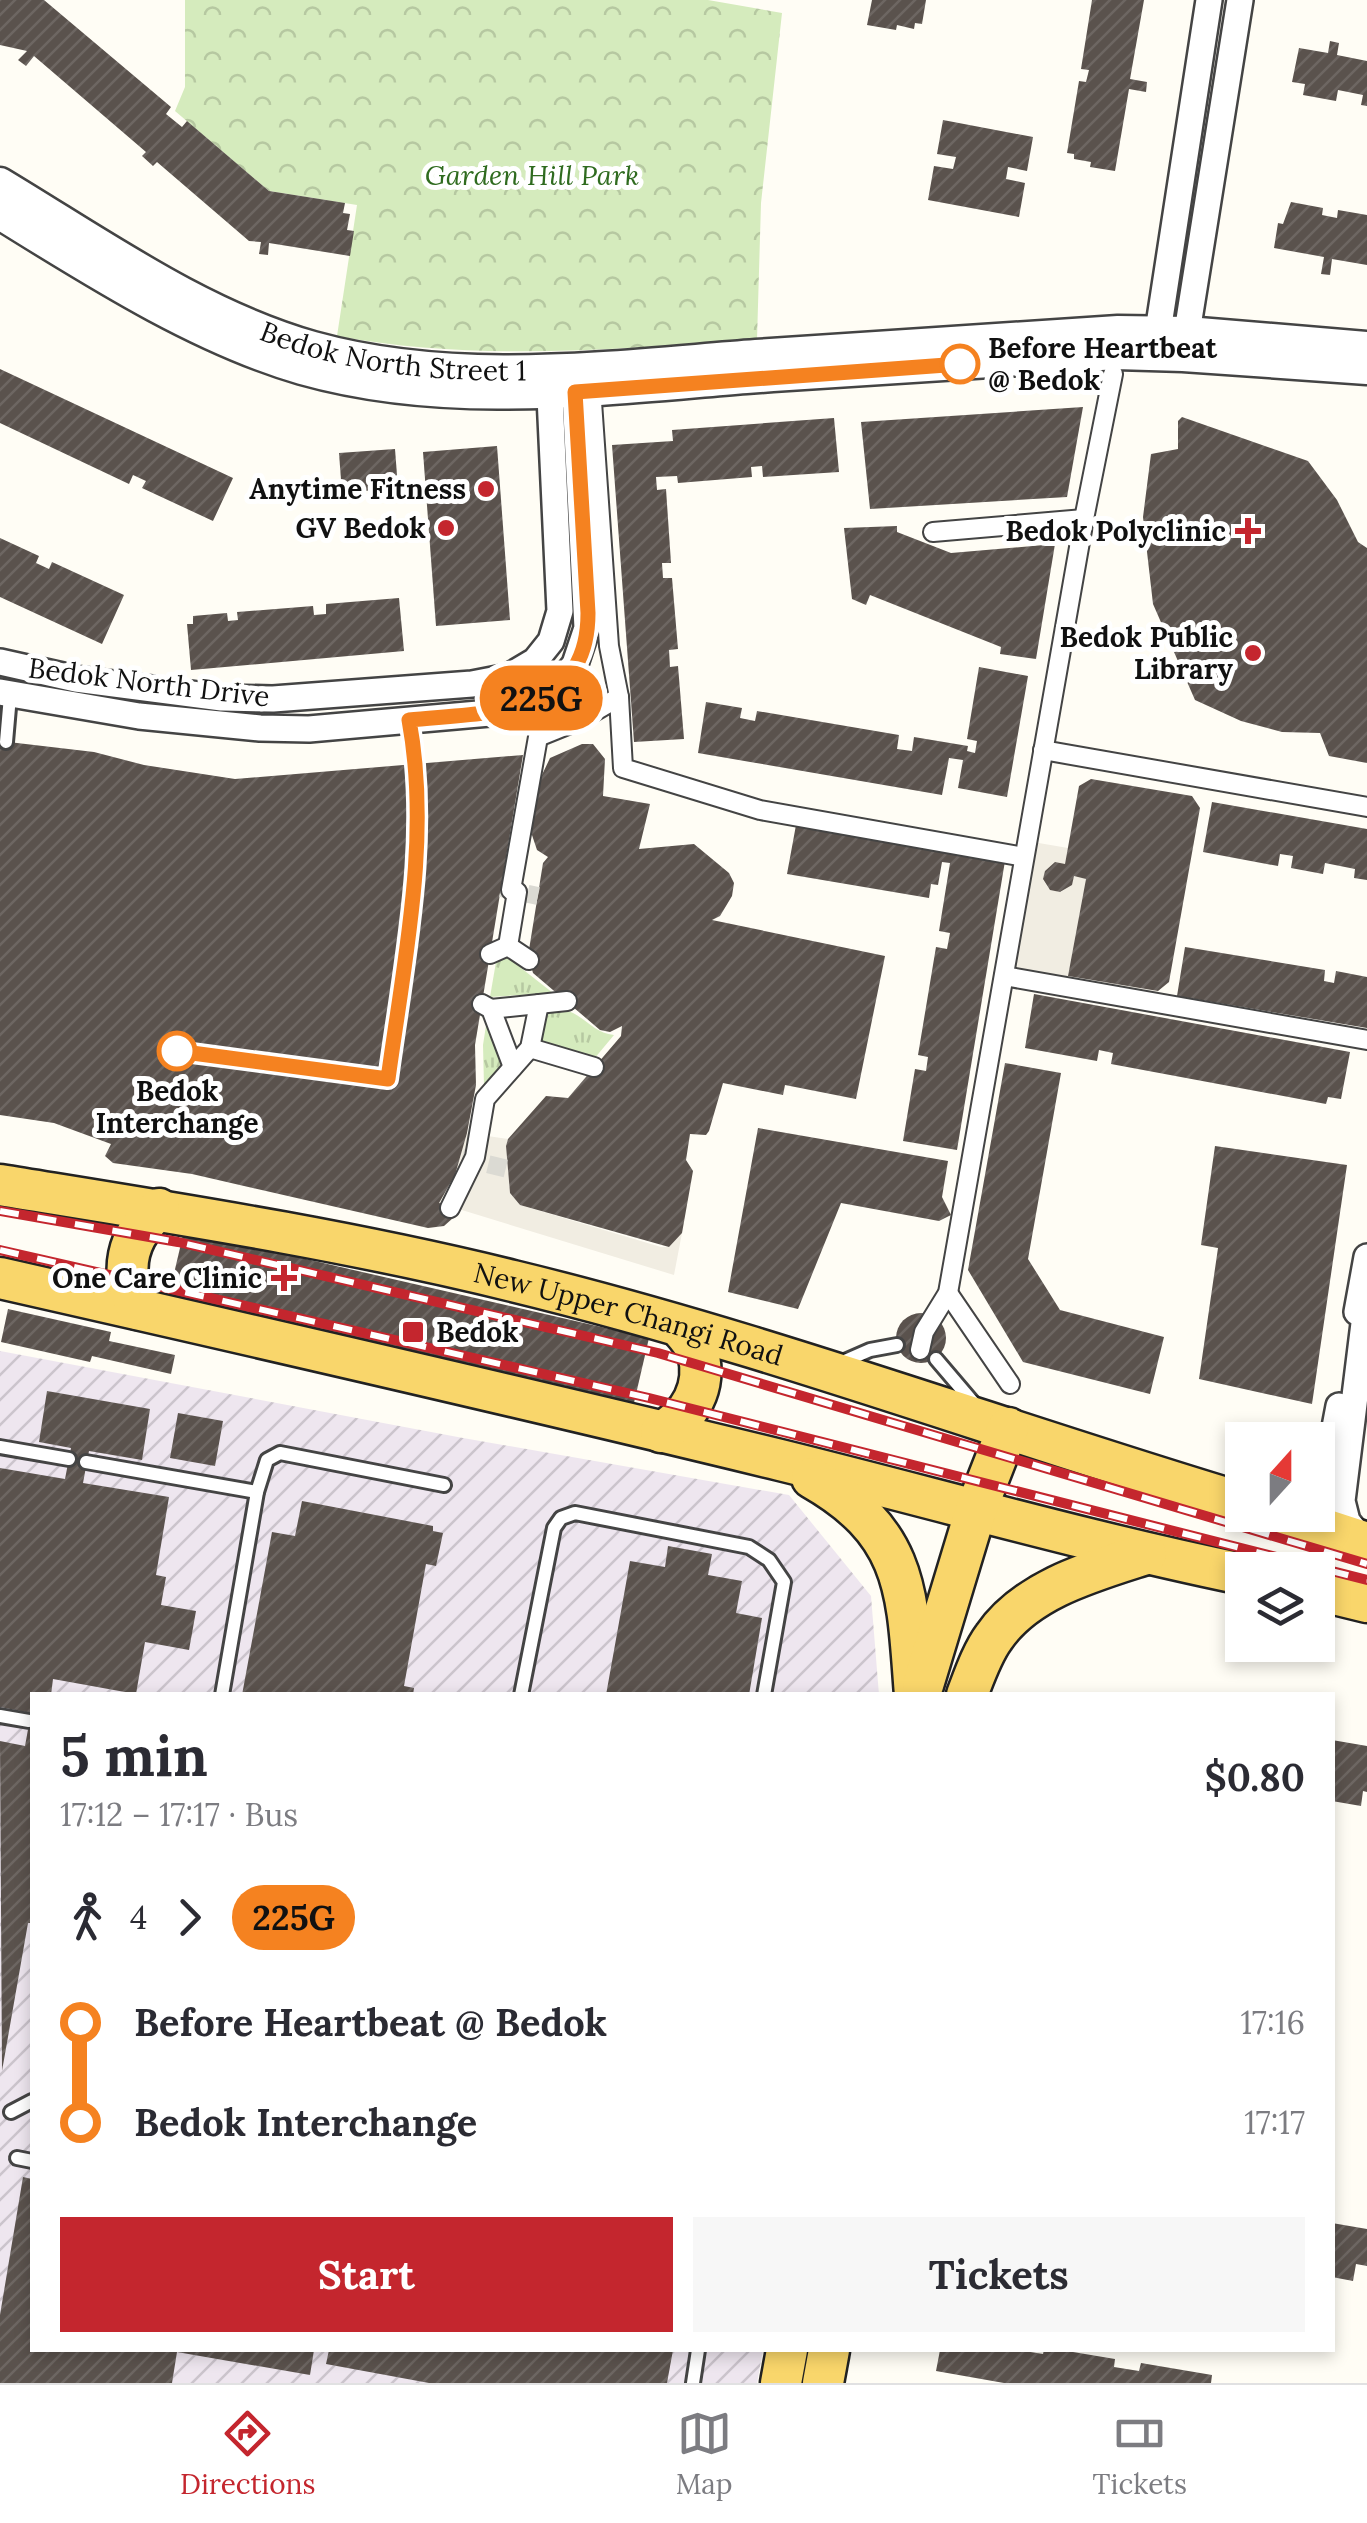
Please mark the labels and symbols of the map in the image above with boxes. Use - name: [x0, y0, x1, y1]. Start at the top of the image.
- park label: Garden Hill Park: [425, 157, 639, 193]
- street label: Bedok North Street 1: [255, 313, 527, 388]
- place label: Before Heartbeat @ Bedok: [988, 330, 1218, 398]
- marker: Before Heartbeat @ Bedok: [941, 345, 979, 383]
- place label: Anytime Fitness: [249, 471, 466, 507]
- marker: Anytime Fitness: [475, 478, 497, 500]
- place label: GV Bedok: [295, 510, 426, 546]
- place label: Bedok Polyclinic: [1005, 513, 1226, 549]
- marker: GV Bedok: [435, 517, 457, 539]
- marker: Bedok Polyclinic: [1235, 518, 1261, 544]
- place label: Bedok Public Library: [1059, 619, 1234, 687]
- marker: Bedok Public Library: [1242, 642, 1264, 664]
- street label: Bedok North Drive: [26, 649, 272, 715]
- line badge: 225G: [471, 666, 611, 730]
- marker: Bedok Interchange: [158, 1032, 196, 1070]
- place label: Bedok Interchange: [96, 1073, 258, 1141]
- street label: New Upper Changi Road: [470, 1254, 787, 1374]
- place label: One Care Clinic: [52, 1260, 262, 1296]
- marker: One Care Clinic: [271, 1265, 297, 1291]
- place label: Bedok: [436, 1314, 519, 1350]
- marker: Bedok: [400, 1319, 426, 1345]
- north arrow: [1225, 1422, 1335, 1532]

